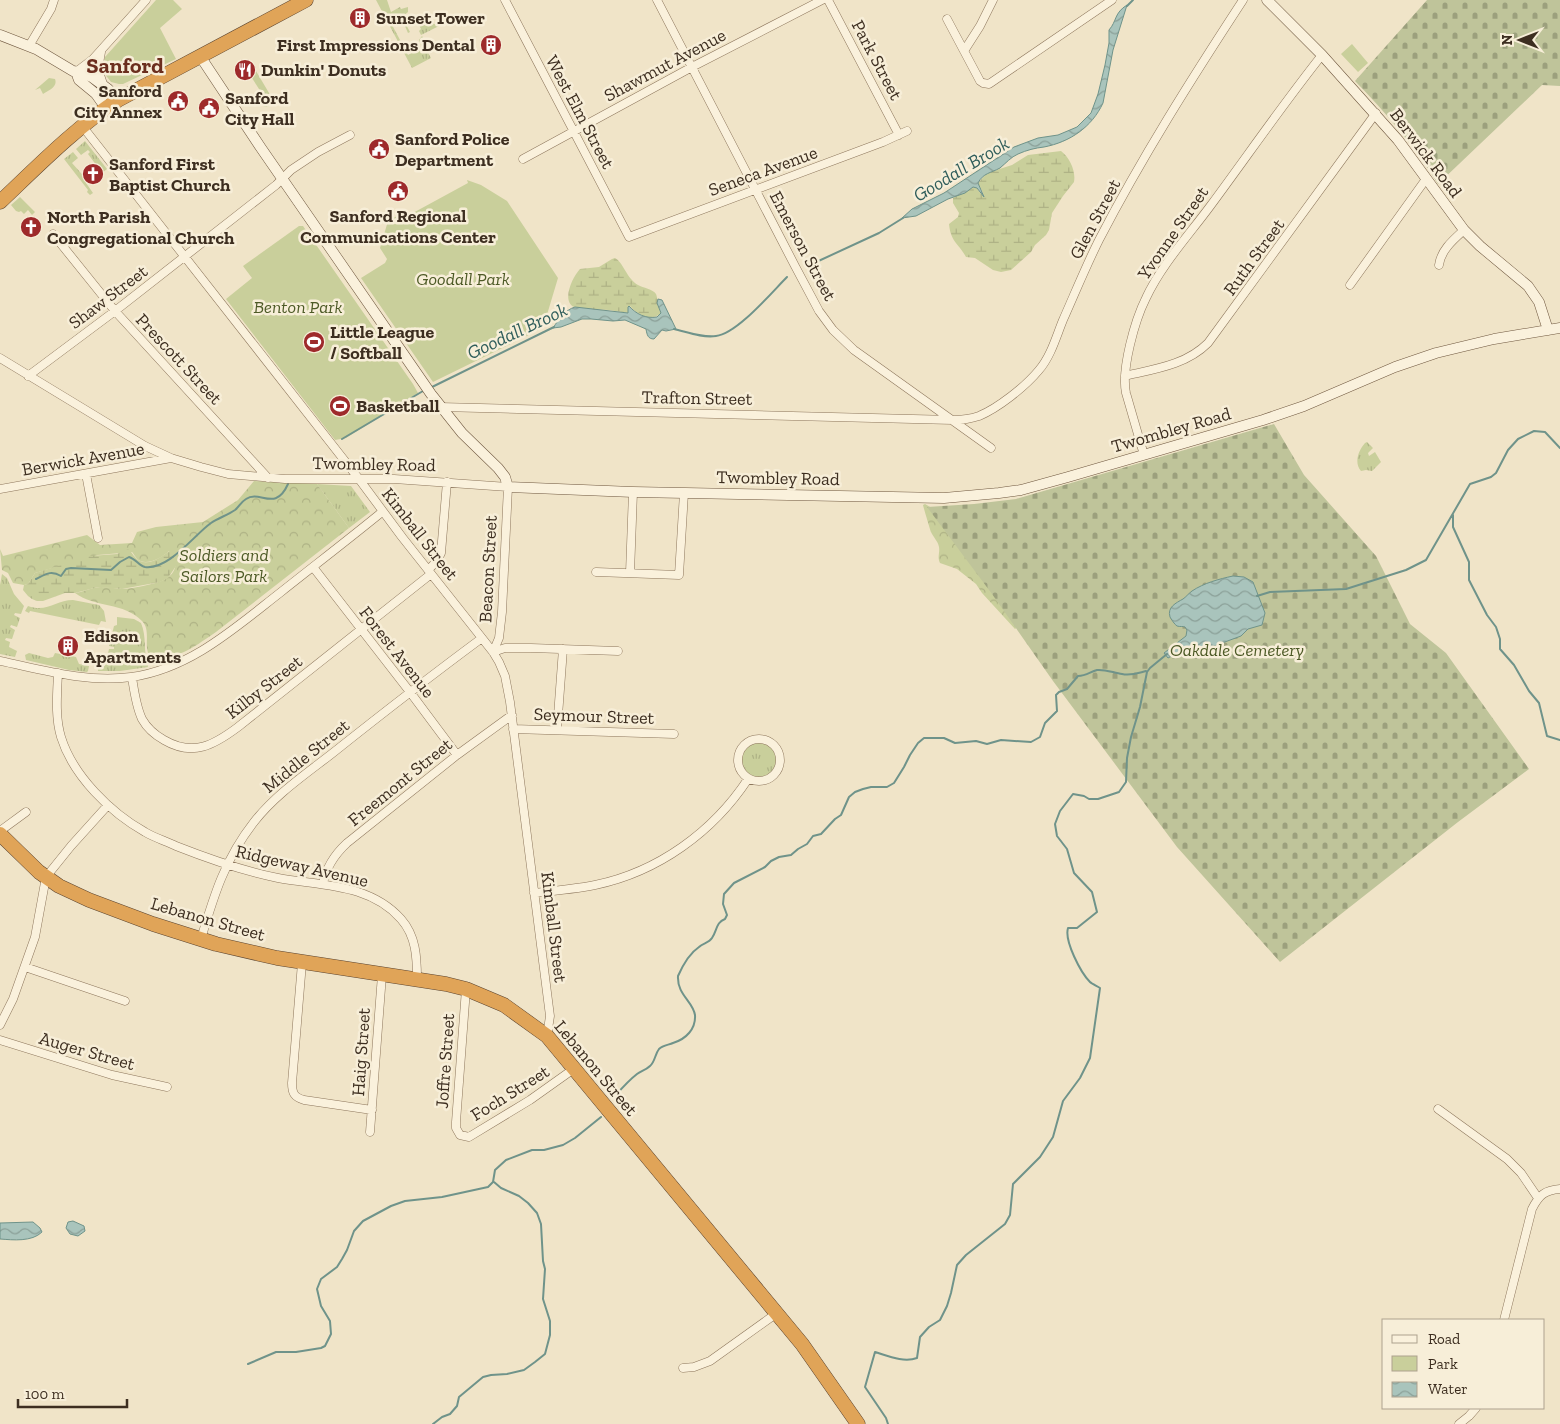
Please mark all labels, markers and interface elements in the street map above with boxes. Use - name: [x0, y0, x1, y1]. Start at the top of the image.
- building icon: Sunset Tower: [348, 6, 372, 30]
- place label: Sunset Tower: [376, 7, 485, 29]
- north arrow: [1495, 15, 1545, 65]
- street label: Park Street: [847, 16, 907, 104]
- street label: Shawmut Avenue: [600, 24, 730, 106]
- building icon: First Impressions Dental: [479, 33, 503, 57]
- place label: First Impressions Dental: [277, 34, 475, 56]
- text: N: [1499, 34, 1516, 45]
- street label: West Elm Street: [541, 51, 619, 173]
- district label: Sanford: [86, 52, 164, 79]
- restaurant icon: Dunkin' Donuts: [233, 58, 257, 82]
- place label: Dunkin' Donuts: [261, 59, 386, 81]
- place label: Sanford City Annex: [74, 80, 163, 123]
- place label: Sanford City Hall: [225, 87, 294, 130]
- public building icon: Sanford City Annex: [166, 89, 190, 113]
- public building icon: Sanford City Hall: [197, 96, 221, 120]
- street label: Berwick Road: [1385, 104, 1467, 202]
- place label: Sanford Police Department: [395, 128, 510, 171]
- water label: Goodall Brook: [909, 131, 1013, 207]
- public building icon: Sanford Police Department: [367, 137, 391, 161]
- street label: Seneca Avenue: [705, 141, 821, 201]
- place label: Sanford First Baptist Church: [109, 153, 231, 196]
- church icon: Sanford First Baptist Church: [81, 162, 105, 186]
- street label: Glen Street: [1065, 175, 1125, 263]
- public building icon: Sanford Regional Communications Center: [386, 179, 410, 203]
- street label: Yvonne Street: [1132, 182, 1213, 285]
- street label: Emerson Street: [765, 187, 841, 305]
- place label: Sanford Regional Communications Center: [300, 205, 496, 248]
- place label: North Parish Congregational Church: [47, 206, 235, 249]
- street label: Ruth Street: [1219, 214, 1289, 300]
- church icon: North Parish Congregational Church: [19, 215, 43, 239]
- street label: Shaw Street: [64, 260, 152, 334]
- park label: Goodall Park: [416, 268, 510, 290]
- park label: Benton Park: [254, 296, 343, 318]
- water label: Goodall Brook: [463, 298, 571, 364]
- street label: Prescott Street: [131, 309, 227, 409]
- place label: Little League / Softball: [330, 321, 435, 364]
- sports icon: Little League / Softball: [302, 330, 326, 354]
- street label: Trafton Street: [641, 386, 753, 410]
- sports icon: Basketball: [328, 394, 352, 418]
- place label: Basketball: [356, 395, 440, 417]
- street label: Twombley Road: [1109, 402, 1233, 458]
- street label: Berwick Avenue: [20, 437, 146, 481]
- street label: Twombley Road: [312, 452, 436, 476]
- street label: Twombley Road: [716, 466, 840, 490]
- street label: Kimball Street: [377, 483, 463, 585]
- street label: Beacon Street: [474, 514, 502, 623]
- park label: Soldiers and Sailors Park: [179, 544, 269, 587]
- street label: Forest Avenue: [354, 602, 440, 702]
- place label: Edison Apartments: [84, 625, 181, 668]
- building icon: Edison Apartments: [56, 634, 80, 658]
- park label: Oakdale Cemetery: [1170, 639, 1304, 661]
- street label: Kilby Street: [221, 650, 307, 724]
- street label: Seymour Street: [533, 703, 655, 729]
- street label: Middle Street: [258, 714, 354, 798]
- street label: Freemont Street: [343, 733, 457, 831]
- street label: Ridgeway Avenue: [233, 840, 371, 892]
- street label: Kimball Street: [536, 870, 572, 984]
- street label: Lebanon Street: [148, 892, 268, 946]
- street label: Haig Street: [347, 1007, 375, 1097]
- street label: Joffre Street: [431, 1012, 459, 1109]
- street label: Lebanon Street: [550, 1016, 643, 1120]
- street label: Auger Street: [37, 1027, 138, 1075]
- street label: Foch Street: [467, 1060, 554, 1126]
- legend: [1382, 1319, 1545, 1409]
- text: Road: [1428, 1330, 1461, 1348]
- text: Park: [1428, 1355, 1458, 1373]
- scale bar: [18, 1376, 126, 1408]
- text: Water: [1428, 1380, 1468, 1398]
- text: 100 m: [25, 1385, 64, 1403]

